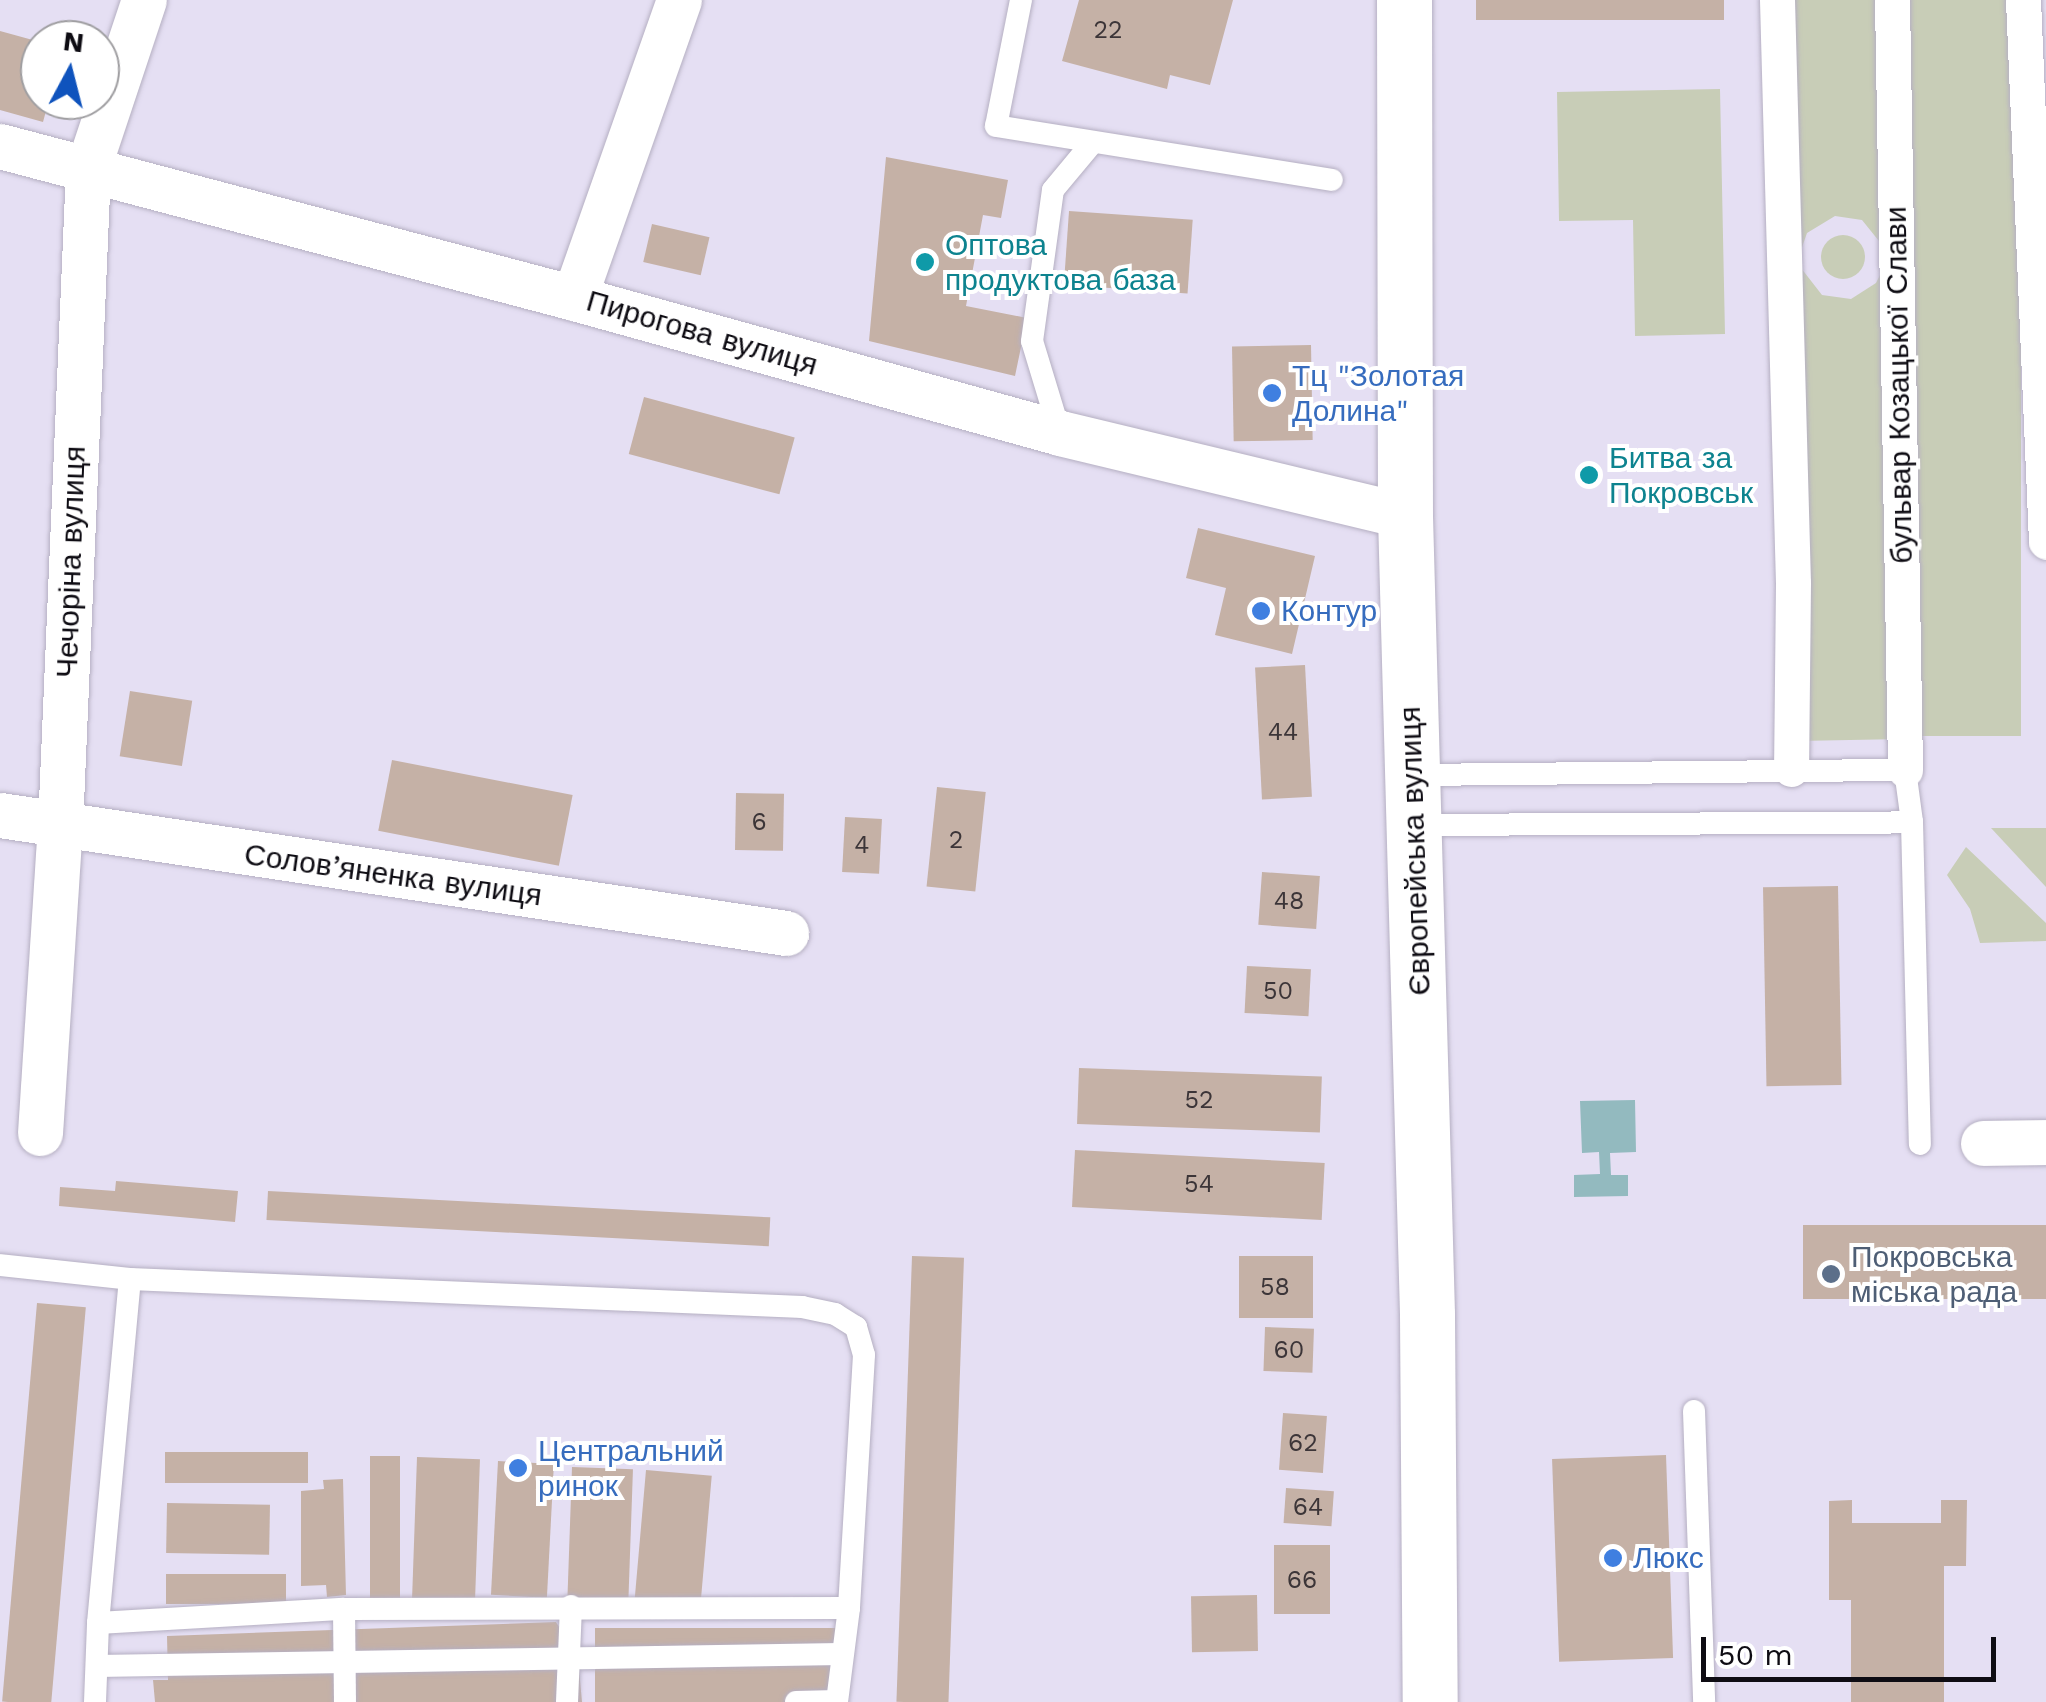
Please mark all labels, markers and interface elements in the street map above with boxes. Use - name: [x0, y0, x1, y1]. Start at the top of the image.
- house number: 22: [1093, 15, 1123, 45]
- north arrow: [20, 20, 120, 120]
- text: N: [61, 24, 86, 59]
- street label: бульвар Козацької Слави: [1878, 206, 1920, 564]
- place label: Оптова продуктова база: [945, 227, 1176, 298]
- marker: Оптова продуктова база: [914, 251, 936, 273]
- street label: Пирогова вулиця: [582, 283, 822, 383]
- place label: Тц "Золотая Долина": [1292, 358, 1464, 428]
- marker: Тц "Золотая Долина": [1261, 382, 1283, 404]
- place label: Битва за Покровськ: [1609, 440, 1753, 510]
- street label: Чечоріна вулиця: [49, 445, 93, 679]
- marker: Битва за Покровськ: [1578, 464, 1600, 486]
- place label: Контур: [1281, 593, 1377, 629]
- marker: Контур: [1250, 600, 1272, 622]
- street label: Європейська вулиця: [1392, 706, 1438, 996]
- house number: 44: [1268, 717, 1298, 747]
- house number: 6: [751, 807, 767, 837]
- house number: 2: [949, 825, 963, 855]
- house number: 4: [854, 830, 870, 860]
- street label: Солов’яненка вулиця: [242, 836, 544, 914]
- house number: 48: [1274, 886, 1304, 916]
- house number: 50: [1263, 976, 1293, 1006]
- house number: 52: [1184, 1085, 1214, 1115]
- house number: 54: [1184, 1169, 1214, 1199]
- place label: Покровська міська рада: [1851, 1239, 2017, 1310]
- marker: Покровська міська рада: [1820, 1263, 1842, 1285]
- house number: 58: [1260, 1272, 1290, 1302]
- house number: 60: [1274, 1335, 1304, 1365]
- house number: 62: [1288, 1428, 1318, 1458]
- place label: Центральний ринок: [538, 1433, 724, 1504]
- marker: Центральний ринок: [507, 1457, 529, 1479]
- house number: 64: [1293, 1492, 1323, 1522]
- place label: Люкс: [1633, 1540, 1704, 1576]
- marker: Люкс: [1602, 1547, 1624, 1569]
- house number: 66: [1287, 1565, 1317, 1595]
- scale bar: [1706, 1617, 2001, 1679]
- text: 50 m: [1718, 1637, 1793, 1672]

